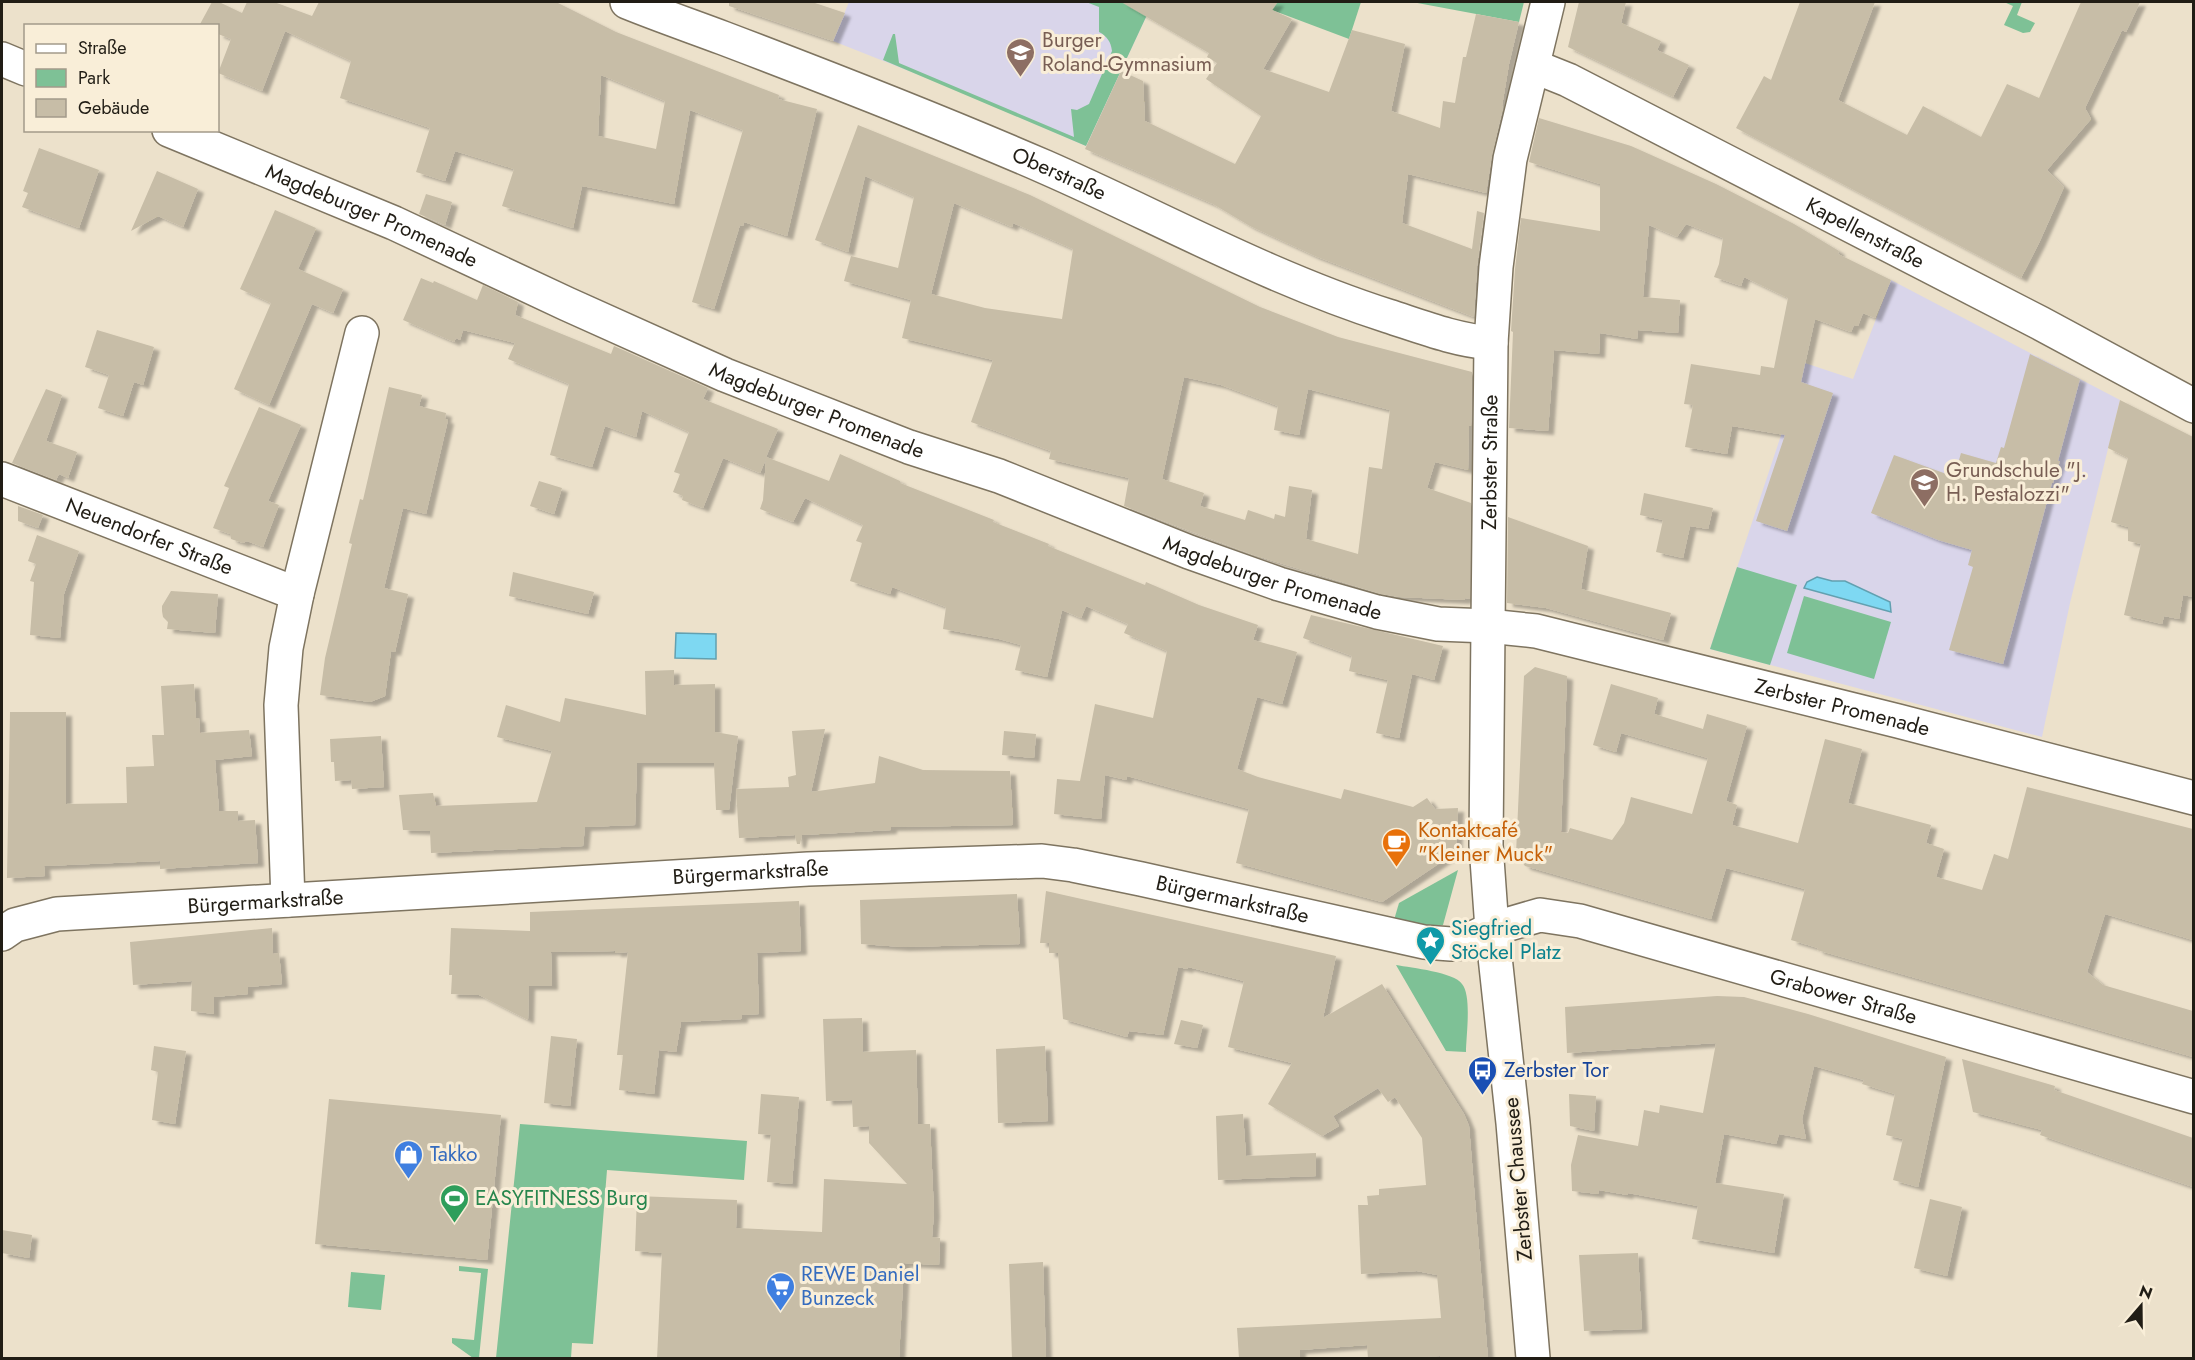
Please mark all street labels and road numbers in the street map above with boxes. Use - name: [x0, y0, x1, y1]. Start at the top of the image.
- street label: Oberstraße: [1007, 140, 1111, 208]
- street label: Magdeburger Promenade: [261, 156, 483, 275]
- street label: Kapellenstraße: [1801, 190, 1930, 276]
- street label: Magdeburger Promenade: [704, 355, 928, 466]
- street label: Zerbster Straße: [1474, 394, 1505, 530]
- street label: Neuendorfer Straße: [61, 490, 238, 583]
- street label: Magdeburger Promenade: [1158, 528, 1386, 628]
- street label: Zerbster Promenade: [1752, 671, 1933, 744]
- street label: Bürgermarkstraße: [672, 853, 829, 892]
- street label: Bürgermarkstraße: [1153, 868, 1312, 931]
- street label: Bürgermarkstraße: [187, 882, 344, 921]
- street label: Grabower Straße: [1766, 961, 1921, 1032]
- street label: Zerbster Chaussee: [1496, 1096, 1540, 1262]

